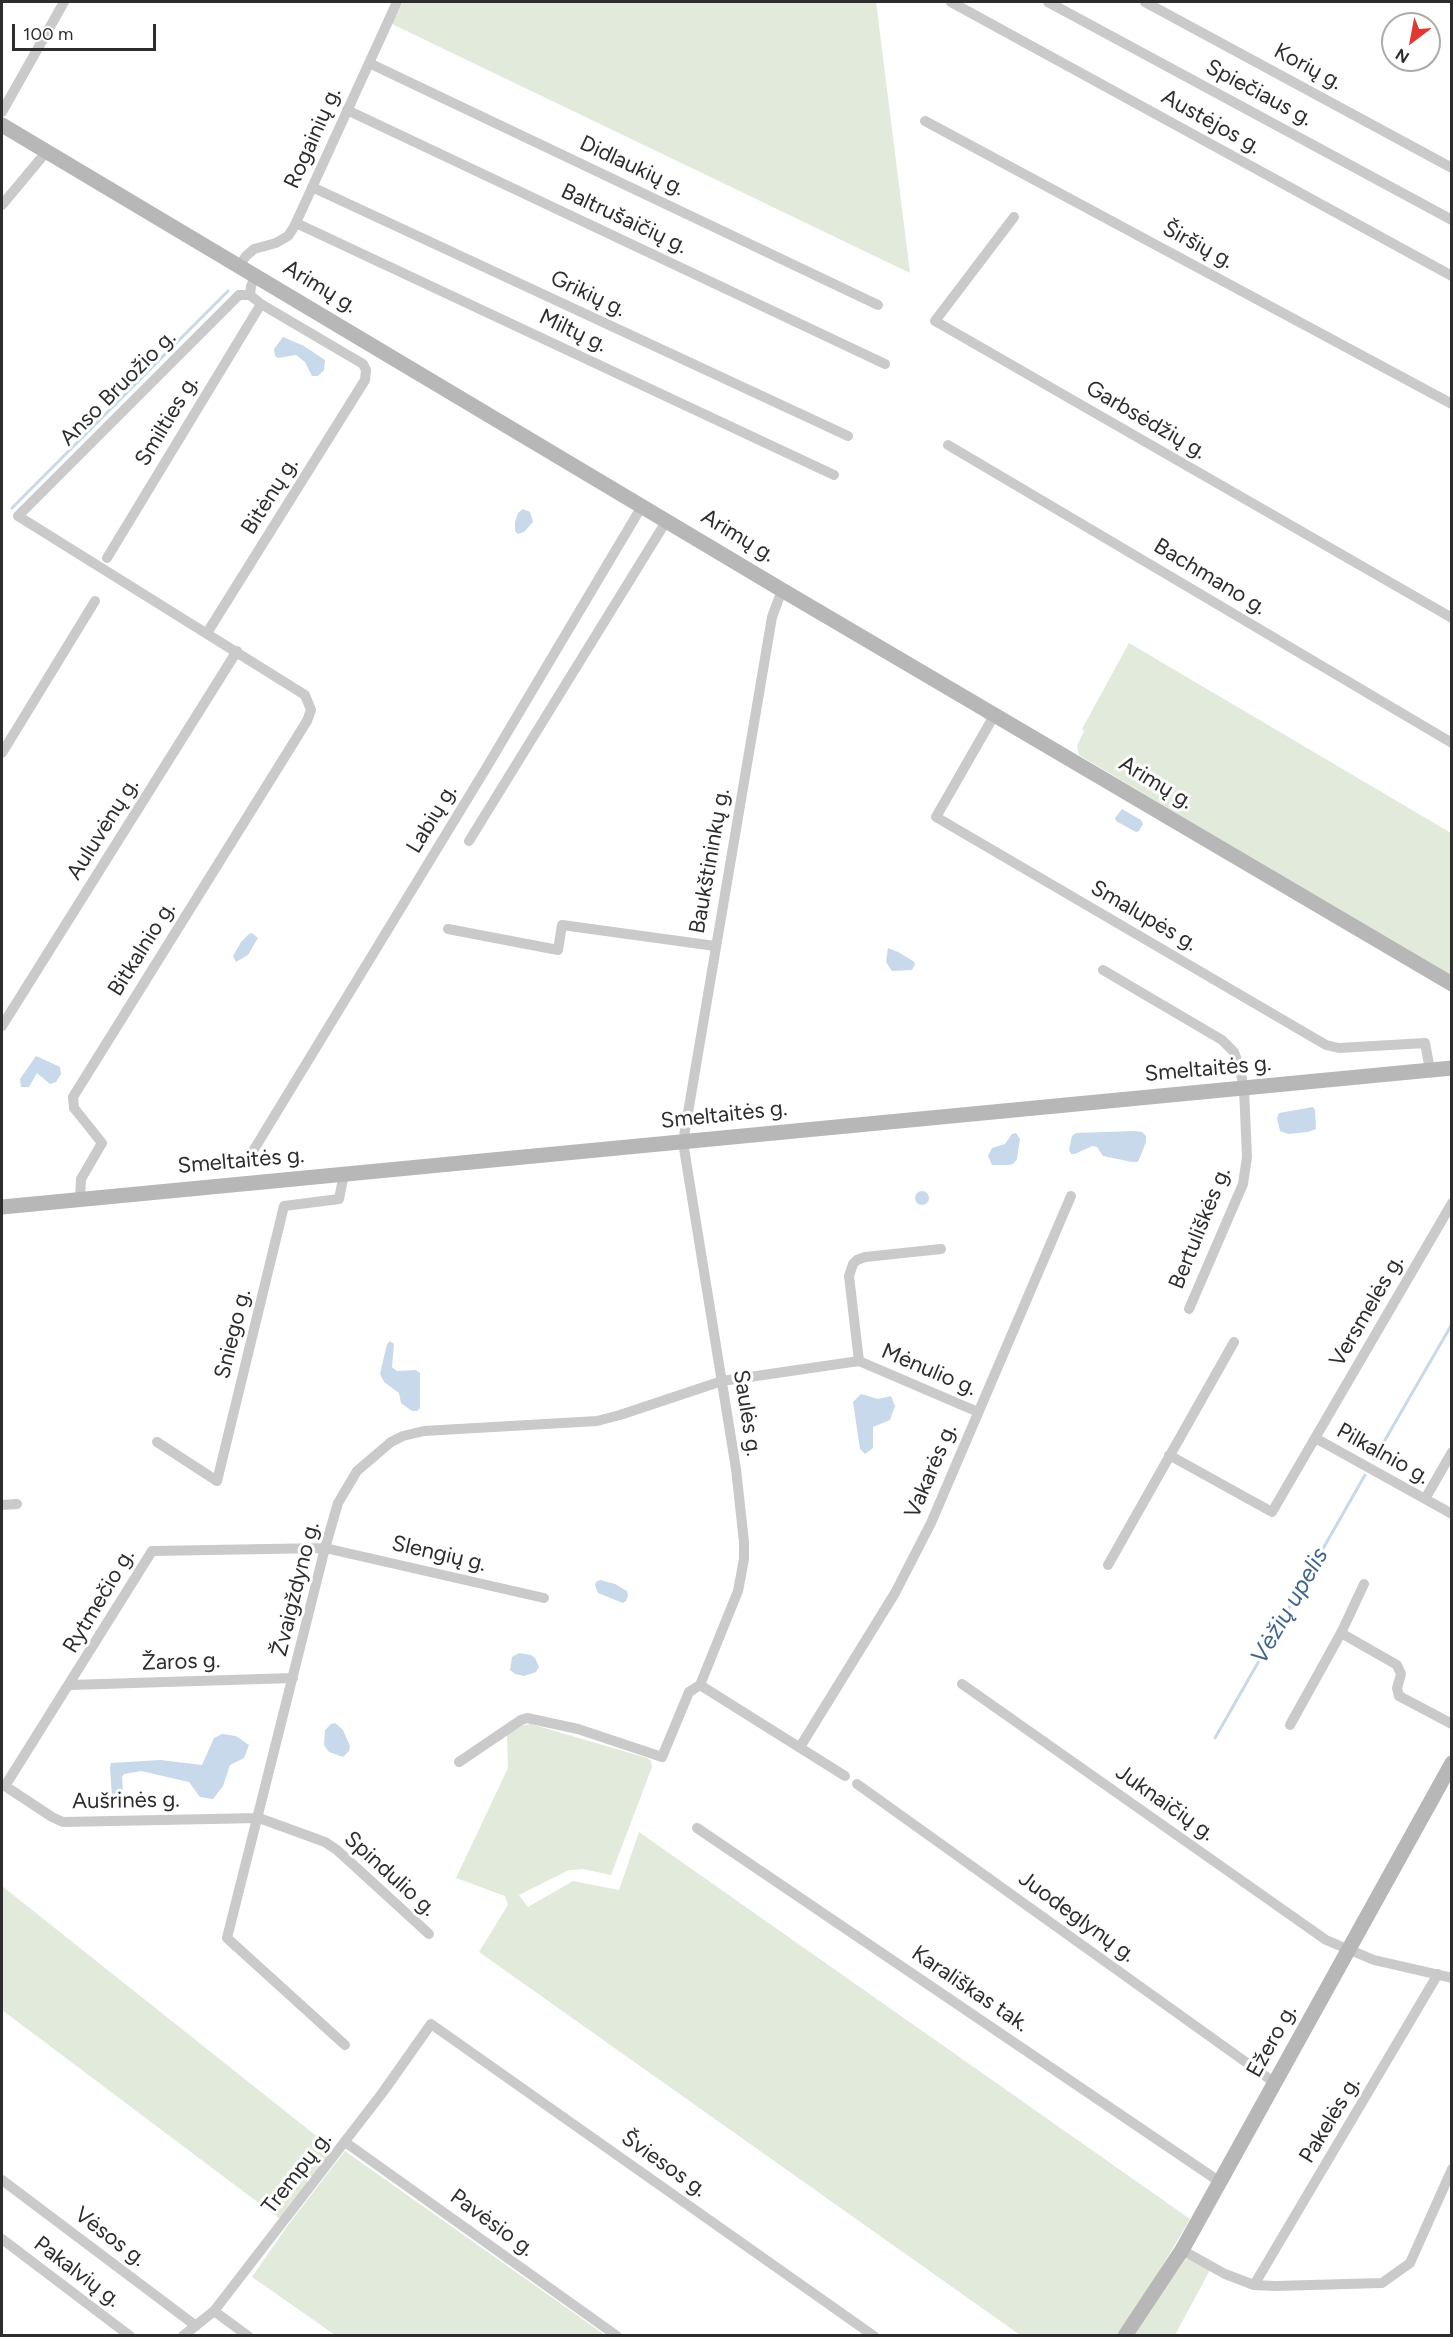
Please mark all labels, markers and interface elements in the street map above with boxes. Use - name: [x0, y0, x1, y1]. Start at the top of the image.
- scale bar: [15, 12, 159, 50]
- north arrow: [1381, 12, 1441, 72]
- text: 100 m: [23, 23, 73, 45]
- street label: Korių g.: [1269, 38, 1347, 96]
- text: N: [1392, 45, 1413, 67]
- street label: Spiečiaus g.: [1201, 54, 1317, 132]
- street label: Rogainių g.: [279, 83, 347, 193]
- street label: Austėjos g.: [1157, 84, 1265, 160]
- street label: Didlaukių g.: [575, 130, 689, 202]
- street label: Baltrušaičių g.: [557, 178, 691, 260]
- street label: Širšių g.: [1158, 215, 1238, 275]
- street label: Arimų g.: [278, 255, 362, 319]
- street label: Grikių g.: [546, 265, 630, 323]
- street label: Miltų g.: [535, 304, 611, 358]
- street label: Anso Bruožio g.: [55, 325, 181, 451]
- street label: Smilties g.: [130, 371, 204, 471]
- street label: Garbsėdžių g.: [1081, 375, 1211, 465]
- street label: Bitėnų g.: [236, 452, 304, 540]
- street label: Arimų g.: [696, 504, 780, 568]
- street label: Bachmano g.: [1149, 533, 1271, 621]
- street label: Arimų g.: [1114, 751, 1198, 815]
- street label: Auluvėnų g.: [61, 773, 145, 885]
- street label: Labių g.: [401, 780, 463, 858]
- street label: Baukštininkų g.: [684, 786, 736, 936]
- street label: Smalupės g.: [1086, 875, 1202, 957]
- street label: Bitkalnio g.: [103, 897, 181, 1001]
- street label: Smeltaitės g.: [1144, 1050, 1272, 1088]
- street label: Smeltaitės g.: [659, 1095, 789, 1135]
- street label: Smeltaitės g.: [177, 1142, 305, 1180]
- street label: Bertuliškės g.: [1164, 1163, 1236, 1293]
- street label: Versmelės g.: [1324, 1250, 1410, 1372]
- street label: Sniego g.: [209, 1286, 257, 1382]
- street label: Mėnulio g.: [877, 1338, 981, 1402]
- street label: Saulės g.: [727, 1368, 767, 1458]
- street label: Pilkalnio g.: [1332, 1418, 1434, 1490]
- street label: Vakarės g.: [899, 1420, 963, 1522]
- street label: Žvaigždyno g.: [267, 1519, 325, 1659]
- street label: Slengių g.: [389, 1530, 489, 1578]
- water label: Vėžių upelis: [1245, 1543, 1335, 1669]
- street label: Rytmečio g.: [58, 1544, 140, 1658]
- street label: Žaros g.: [141, 1647, 221, 1677]
- street label: Juknaičių g.: [1110, 1759, 1220, 1847]
- street label: Aušrinės g.: [72, 1787, 180, 1815]
- street label: Spindulio g.: [339, 1826, 441, 1922]
- street label: Juodeglynų g.: [1013, 1866, 1141, 1968]
- street label: Karališkas tak.: [906, 1940, 1034, 2038]
- street label: Ežero g.: [1241, 2000, 1303, 2082]
- street label: Pakelės g.: [1294, 2072, 1366, 2168]
- street label: Šviesos g.: [616, 2125, 712, 2203]
- street label: Trempų g.: [257, 2126, 337, 2220]
- street label: Pavėsio g.: [445, 2184, 539, 2262]
- street label: Vėsos g.: [69, 2202, 151, 2272]
- street label: Pakalvių g.: [28, 2231, 126, 2313]

